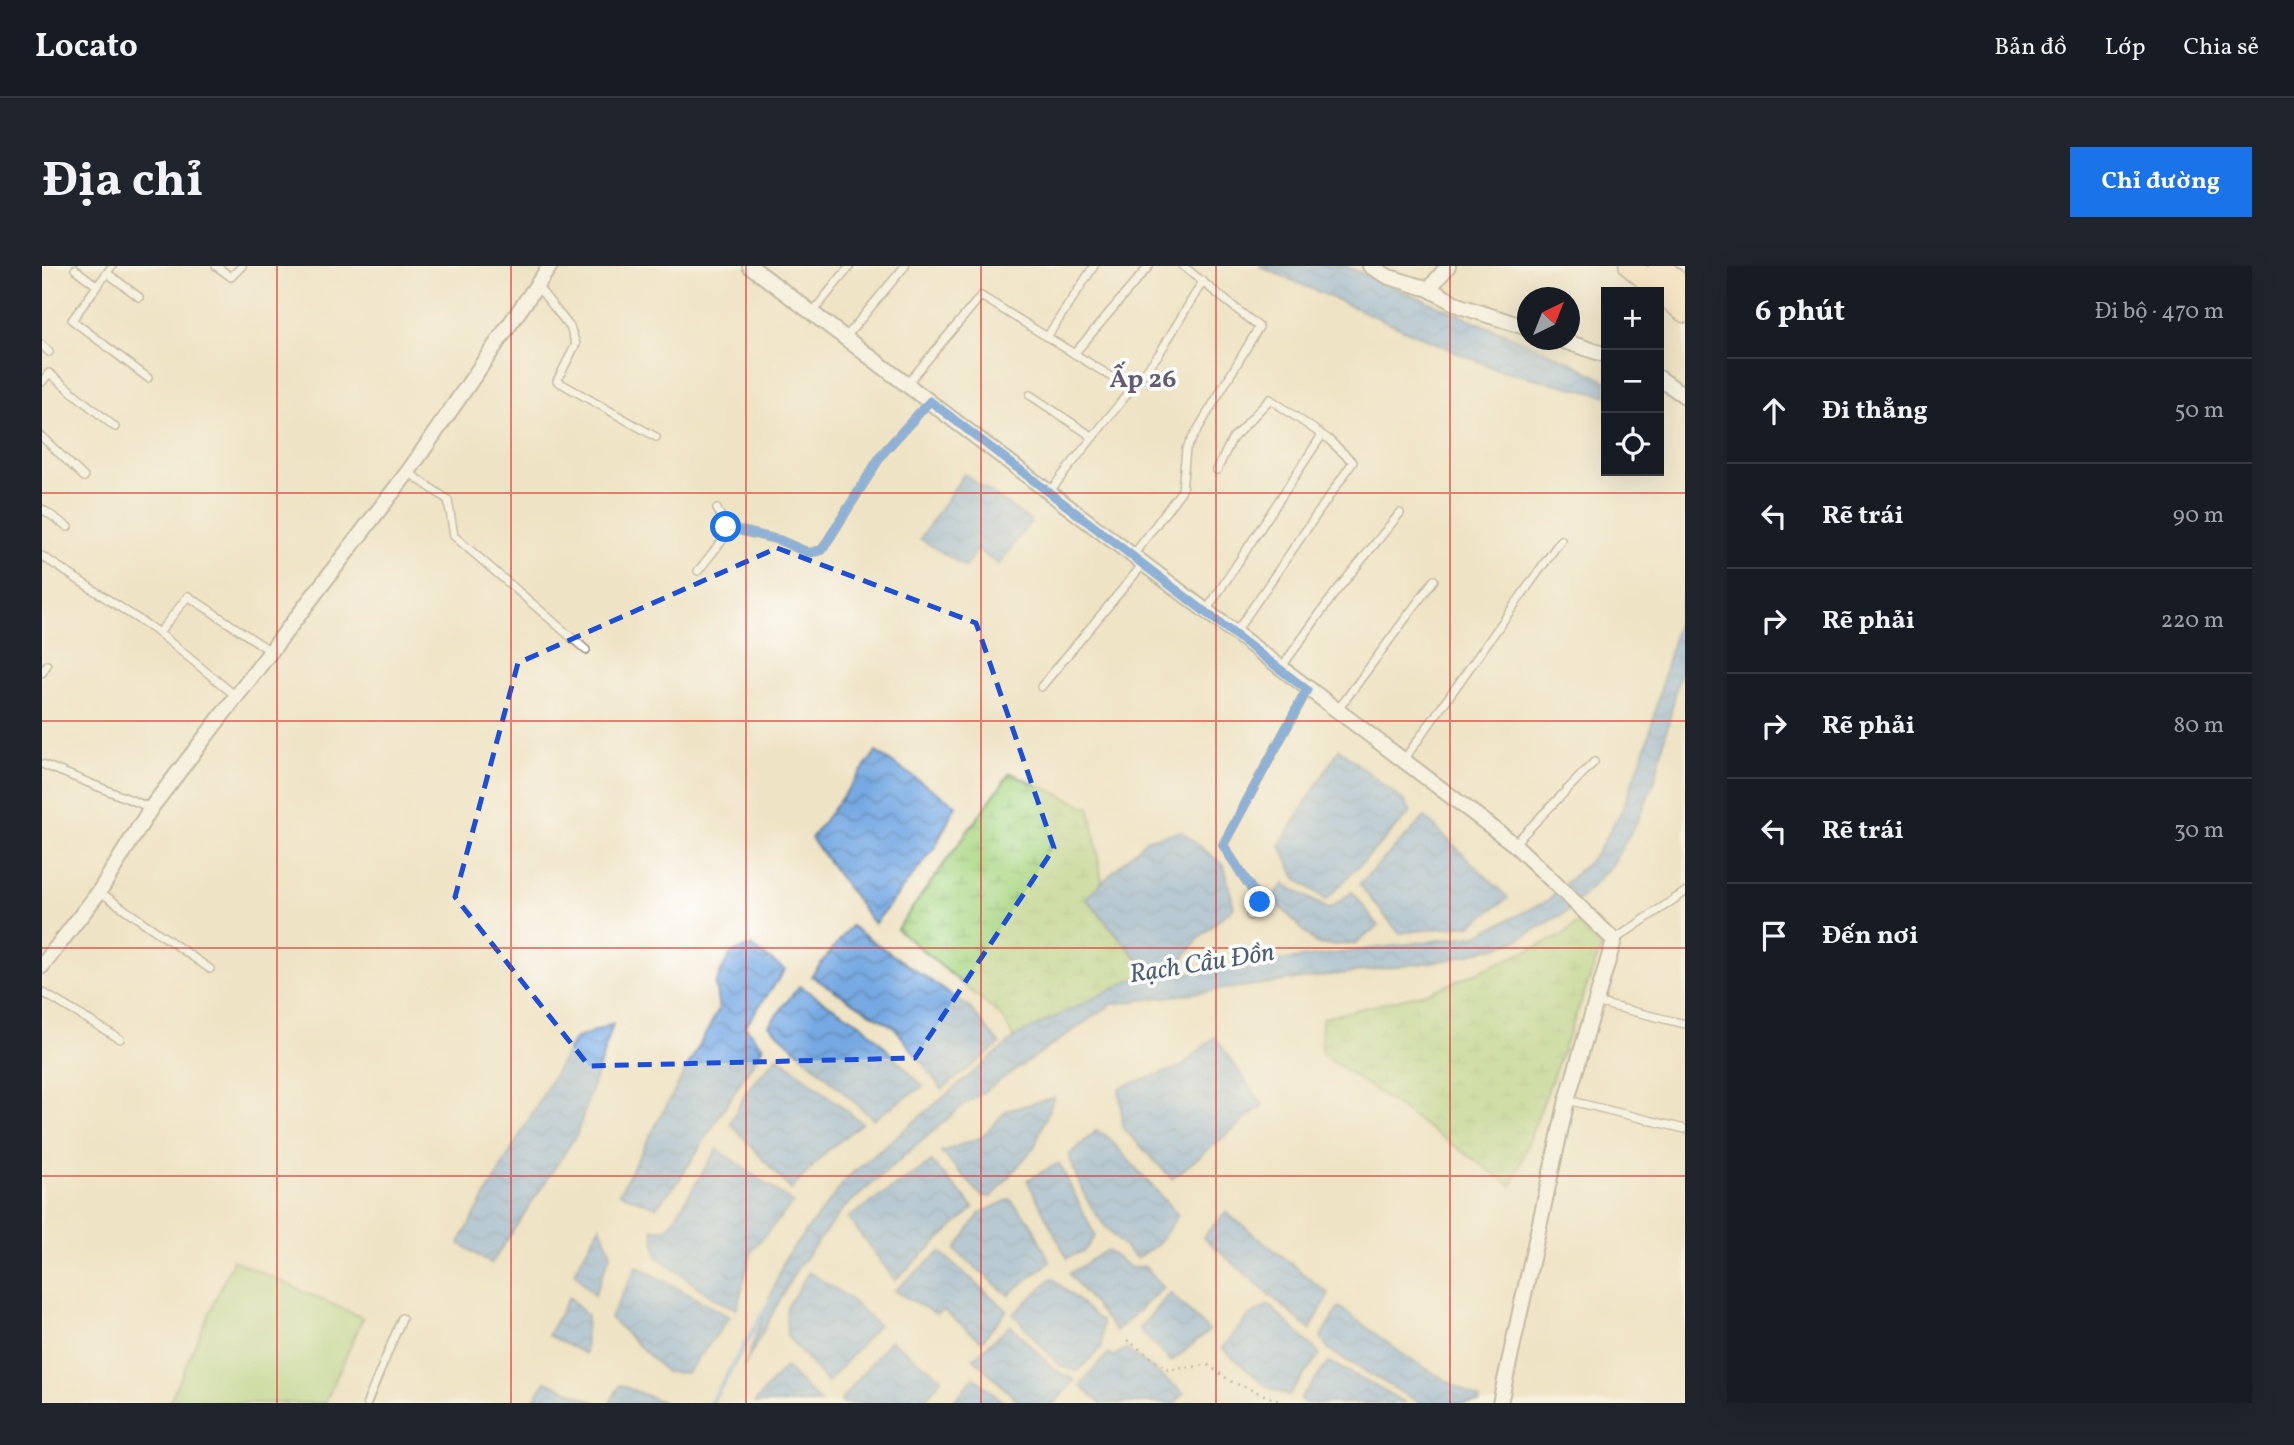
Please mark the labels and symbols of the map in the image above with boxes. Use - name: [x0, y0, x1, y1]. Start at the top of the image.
- north arrow: [1517, 287, 1580, 350]
- district label: Ấp 26: [1110, 361, 1176, 398]
- route start: [710, 511, 741, 542]
- route end: [1244, 886, 1275, 917]
- water label: Rạch Cầu Đồn: [1127, 935, 1277, 993]

